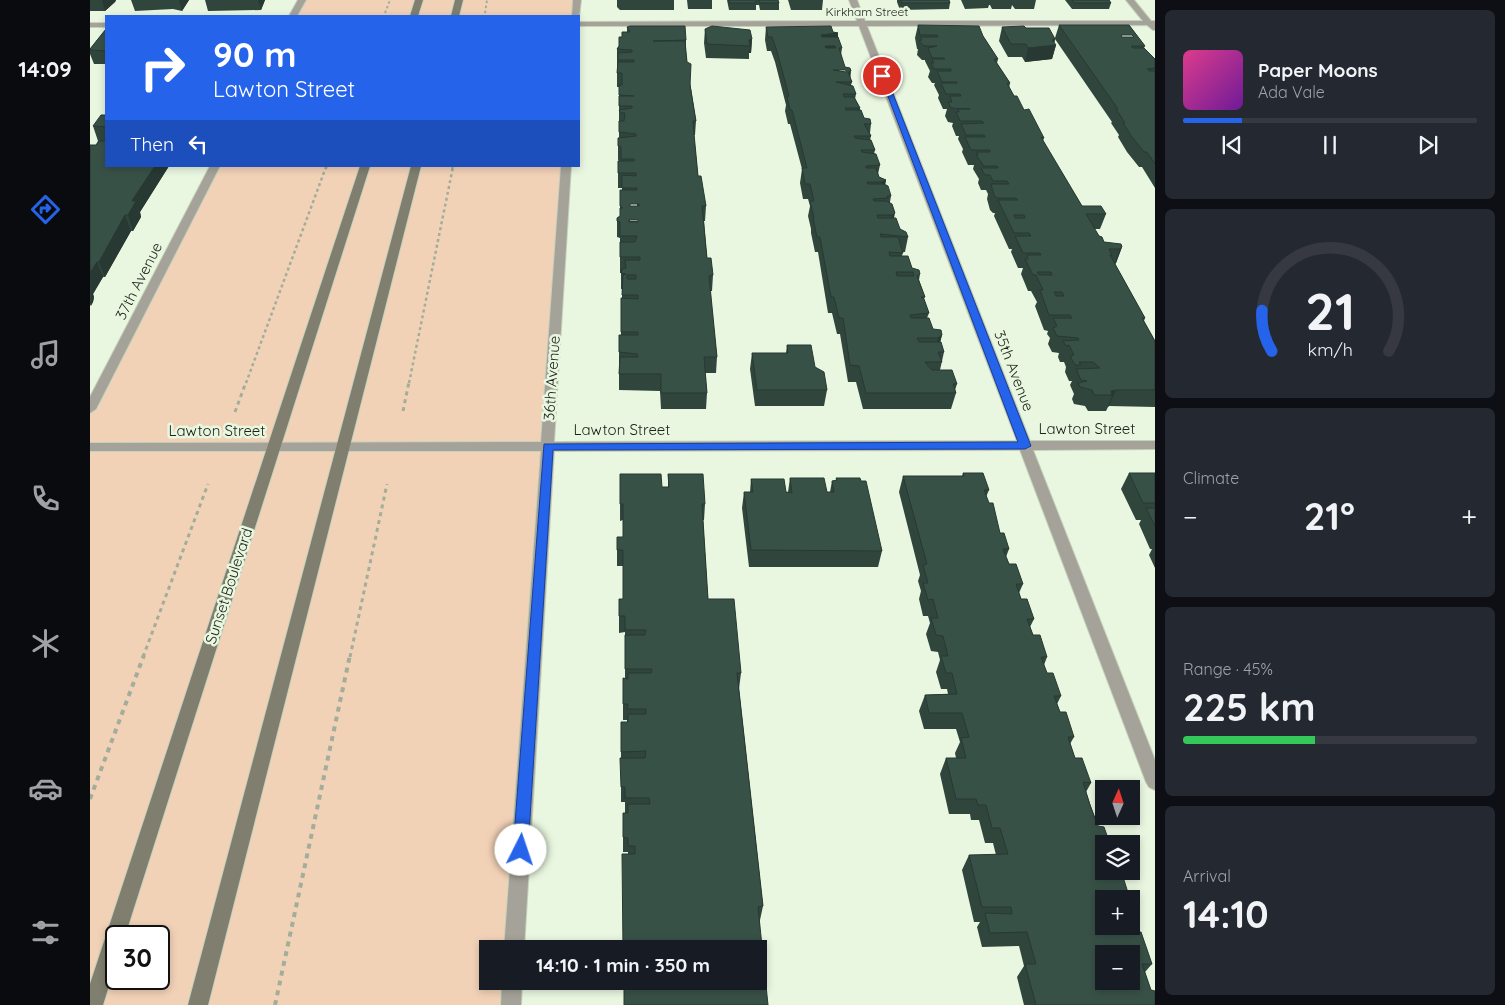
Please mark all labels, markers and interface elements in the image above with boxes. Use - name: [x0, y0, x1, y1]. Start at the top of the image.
- street label: Kirkham Street: [826, 4, 908, 19]
- text: 90 m: [213, 32, 296, 76]
- icon: right: [130, 35, 195, 100]
- text: 14:09: [18, 55, 72, 83]
- pin: [861, 55, 903, 97]
- text: Paper Moons: [1258, 58, 1378, 82]
- icon: arrive: [868, 62, 896, 90]
- text: Lawton Street: [213, 75, 355, 103]
- text: Ada Vale: [1258, 82, 1325, 102]
- icon: left: [184, 130, 212, 158]
- icon: previous: [1218, 131, 1246, 159]
- icon: pause: [1316, 131, 1344, 159]
- icon: next: [1414, 131, 1442, 159]
- text: Then: [130, 132, 174, 156]
- icon: directions: [28, 192, 63, 227]
- street label: 37th Avenue: [111, 239, 166, 323]
- text: 21: [1305, 278, 1355, 343]
- street label: 35th Avenue: [990, 328, 1039, 414]
- street label: 36th Avenue: [539, 335, 564, 421]
- icon: music: [28, 337, 63, 372]
- text: km/h: [1307, 338, 1353, 360]
- street label: Lawton Street: [1039, 419, 1135, 438]
- street label: Lawton Street: [574, 420, 670, 439]
- street label: Lawton Street: [169, 421, 265, 440]
- text: Climate: [1183, 468, 1239, 488]
- icon: phone: [28, 481, 63, 516]
- text: 21°: [1304, 492, 1355, 540]
- text: −: [1183, 499, 1198, 534]
- text: +: [1461, 499, 1477, 534]
- street label: Sunset Boulevard: [201, 525, 256, 646]
- icon: climate: [28, 626, 63, 661]
- text: Range · 45%: [1183, 659, 1273, 679]
- text: 225 km: [1183, 683, 1315, 731]
- icon: car: [28, 771, 63, 806]
- north arrow: [1095, 780, 1140, 825]
- map controls: [1095, 780, 1140, 990]
- position arrow: [494, 823, 546, 875]
- button: layers: [1095, 835, 1140, 880]
- text: Arrival: [1183, 866, 1231, 886]
- button: +: [1095, 890, 1140, 935]
- text: 14:10: [1183, 890, 1269, 938]
- icon: filters: [28, 915, 63, 950]
- speed limit sign: 30: [105, 925, 170, 990]
- button: −: [1095, 945, 1140, 990]
- text: 14:10 · 1 min · 350 m: [536, 953, 710, 977]

